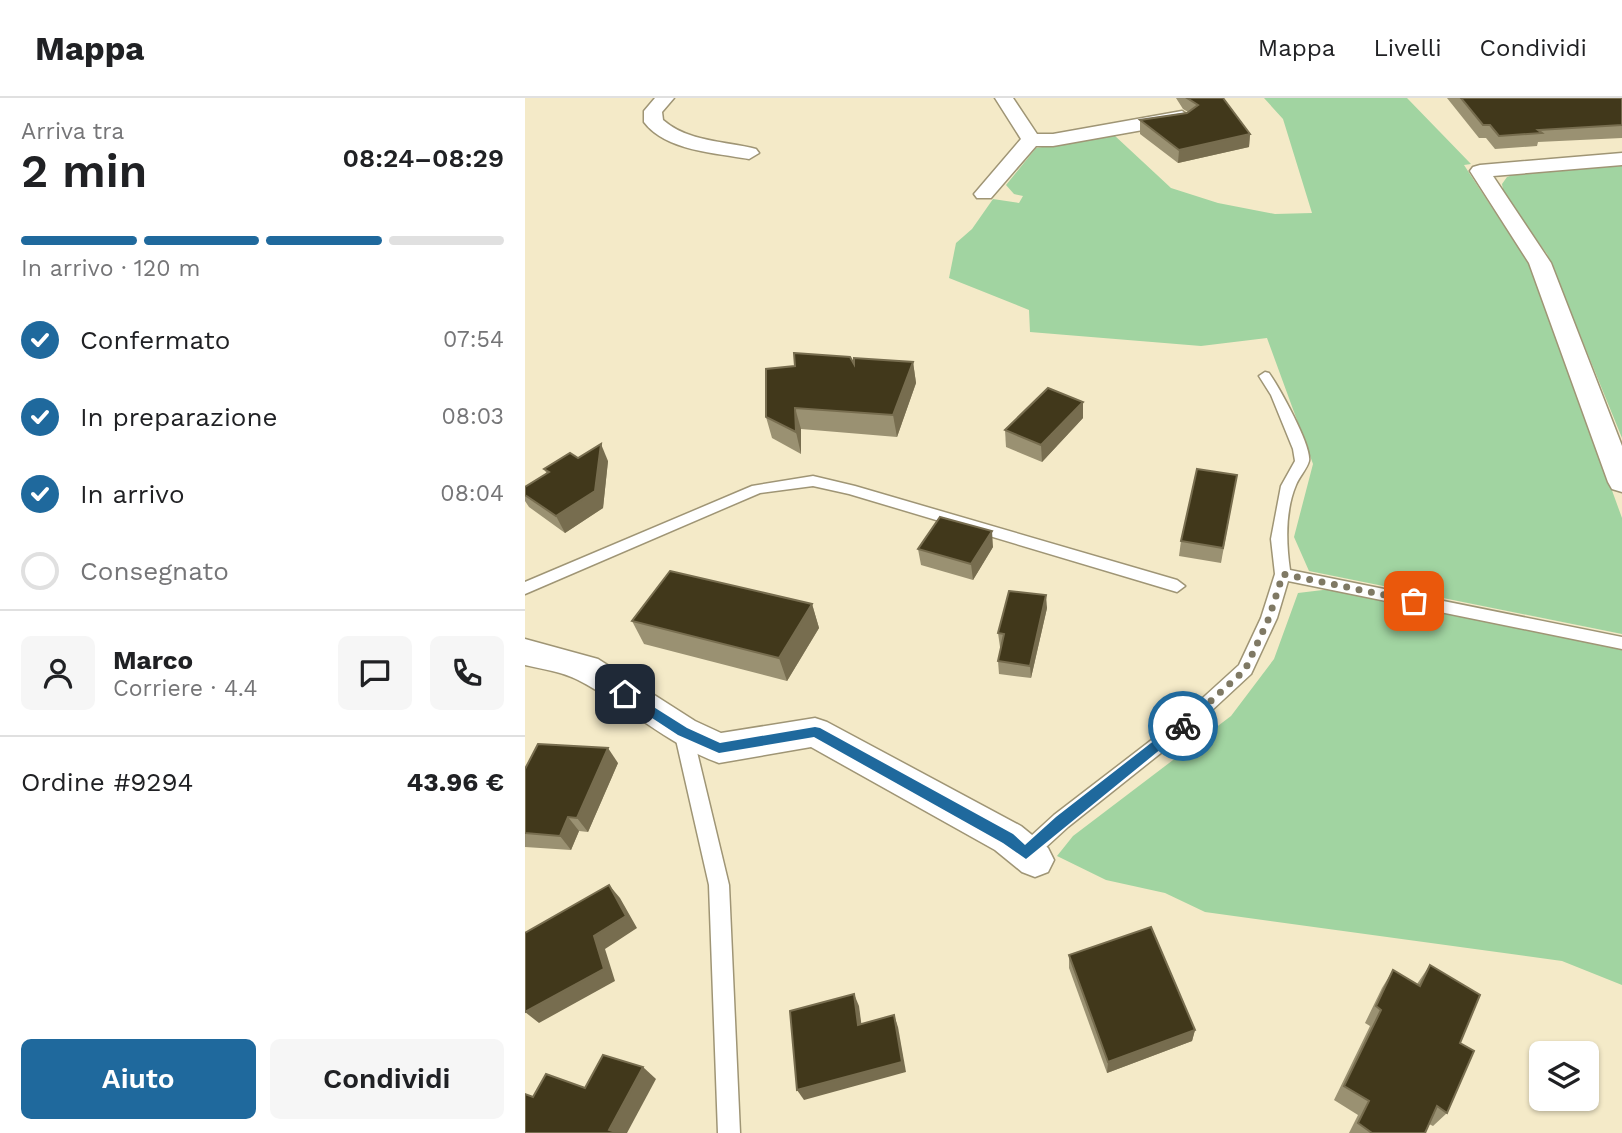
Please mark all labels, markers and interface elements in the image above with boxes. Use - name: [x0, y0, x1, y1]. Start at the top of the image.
- text: Mappa: [35, 29, 144, 68]
- text: Mappa: [1258, 34, 1335, 62]
- text: Livelli: [1373, 34, 1442, 62]
- text: Condividi: [1480, 34, 1587, 62]
- text: Arriva tra: [21, 118, 124, 145]
- text: 08:24–08:29: [342, 143, 504, 173]
- text: 2 min: [21, 144, 147, 198]
- text: In arrivo · 120 m: [21, 255, 200, 282]
- icon: check: [21, 321, 59, 359]
- text: Confermato: [80, 325, 230, 355]
- text: 07:54: [443, 326, 504, 353]
- icon: check: [21, 398, 59, 436]
- text: In preparazione: [80, 402, 278, 432]
- text: 08:03: [441, 403, 504, 430]
- icon: check: [21, 475, 59, 513]
- text: In arrivo: [80, 479, 185, 509]
- text: 08:04: [440, 480, 504, 507]
- text: Consegnato: [80, 556, 229, 586]
- pin: [1384, 571, 1444, 631]
- icon: bag: [1395, 582, 1433, 620]
- button: person: [21, 636, 95, 710]
- button: chat: [338, 636, 412, 710]
- button: phone: [430, 636, 504, 710]
- text: Marco: [113, 645, 193, 675]
- pin: [595, 664, 655, 724]
- text: Corriere · 4.4: [113, 675, 258, 702]
- icon: home: [606, 675, 644, 713]
- courier: [1148, 691, 1218, 761]
- icon: bike: [1164, 707, 1202, 745]
- text: Ordine #9294: [21, 767, 193, 797]
- text: 43.96 €: [407, 767, 504, 797]
- button: Aiuto: [21, 1039, 256, 1119]
- button: Condividi: [270, 1039, 504, 1119]
- map controls: [1529, 1041, 1599, 1111]
- button: layers: [1529, 1041, 1599, 1111]

